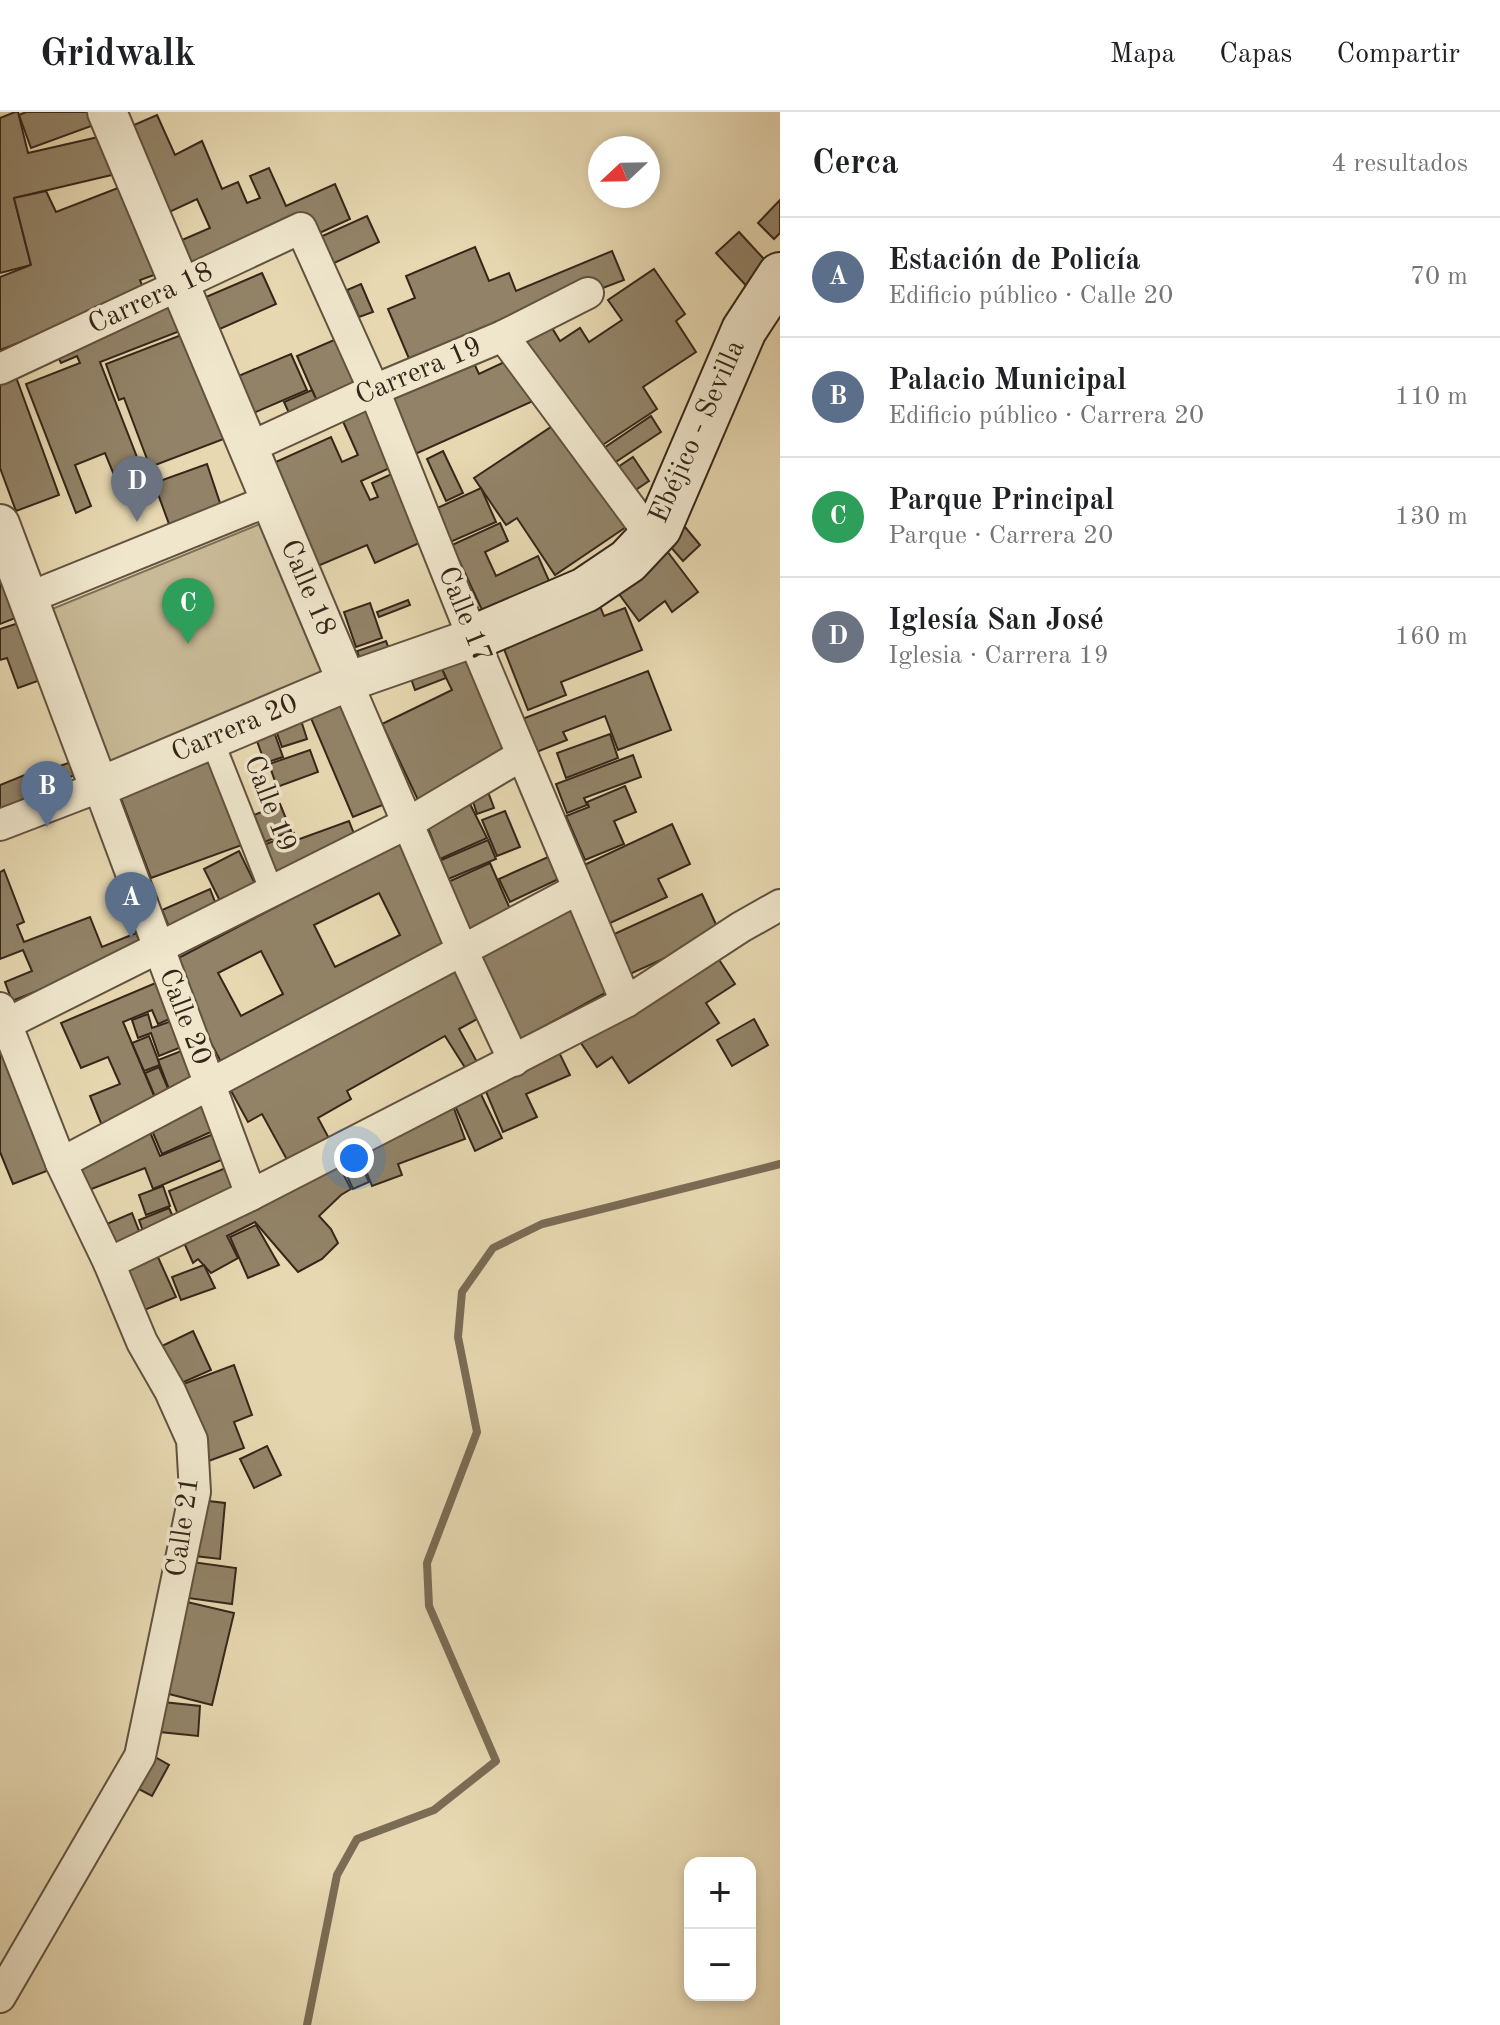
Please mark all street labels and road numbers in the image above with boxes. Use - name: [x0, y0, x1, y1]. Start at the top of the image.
- street label: Carrera 18: [84, 258, 218, 340]
- street label: Carrera 19: [352, 333, 486, 411]
- street label: Ebéjico - Sevilla: [645, 336, 751, 528]
- street label: Calle 18: [274, 536, 340, 640]
- street label: Calle 17: [432, 563, 496, 667]
- street label: Carrera 20: [168, 690, 302, 768]
- street label: Calle 19: [238, 752, 300, 856]
- street label: Calle 20: [153, 965, 215, 1069]
- street label: Calle 21: [163, 1475, 205, 1579]

